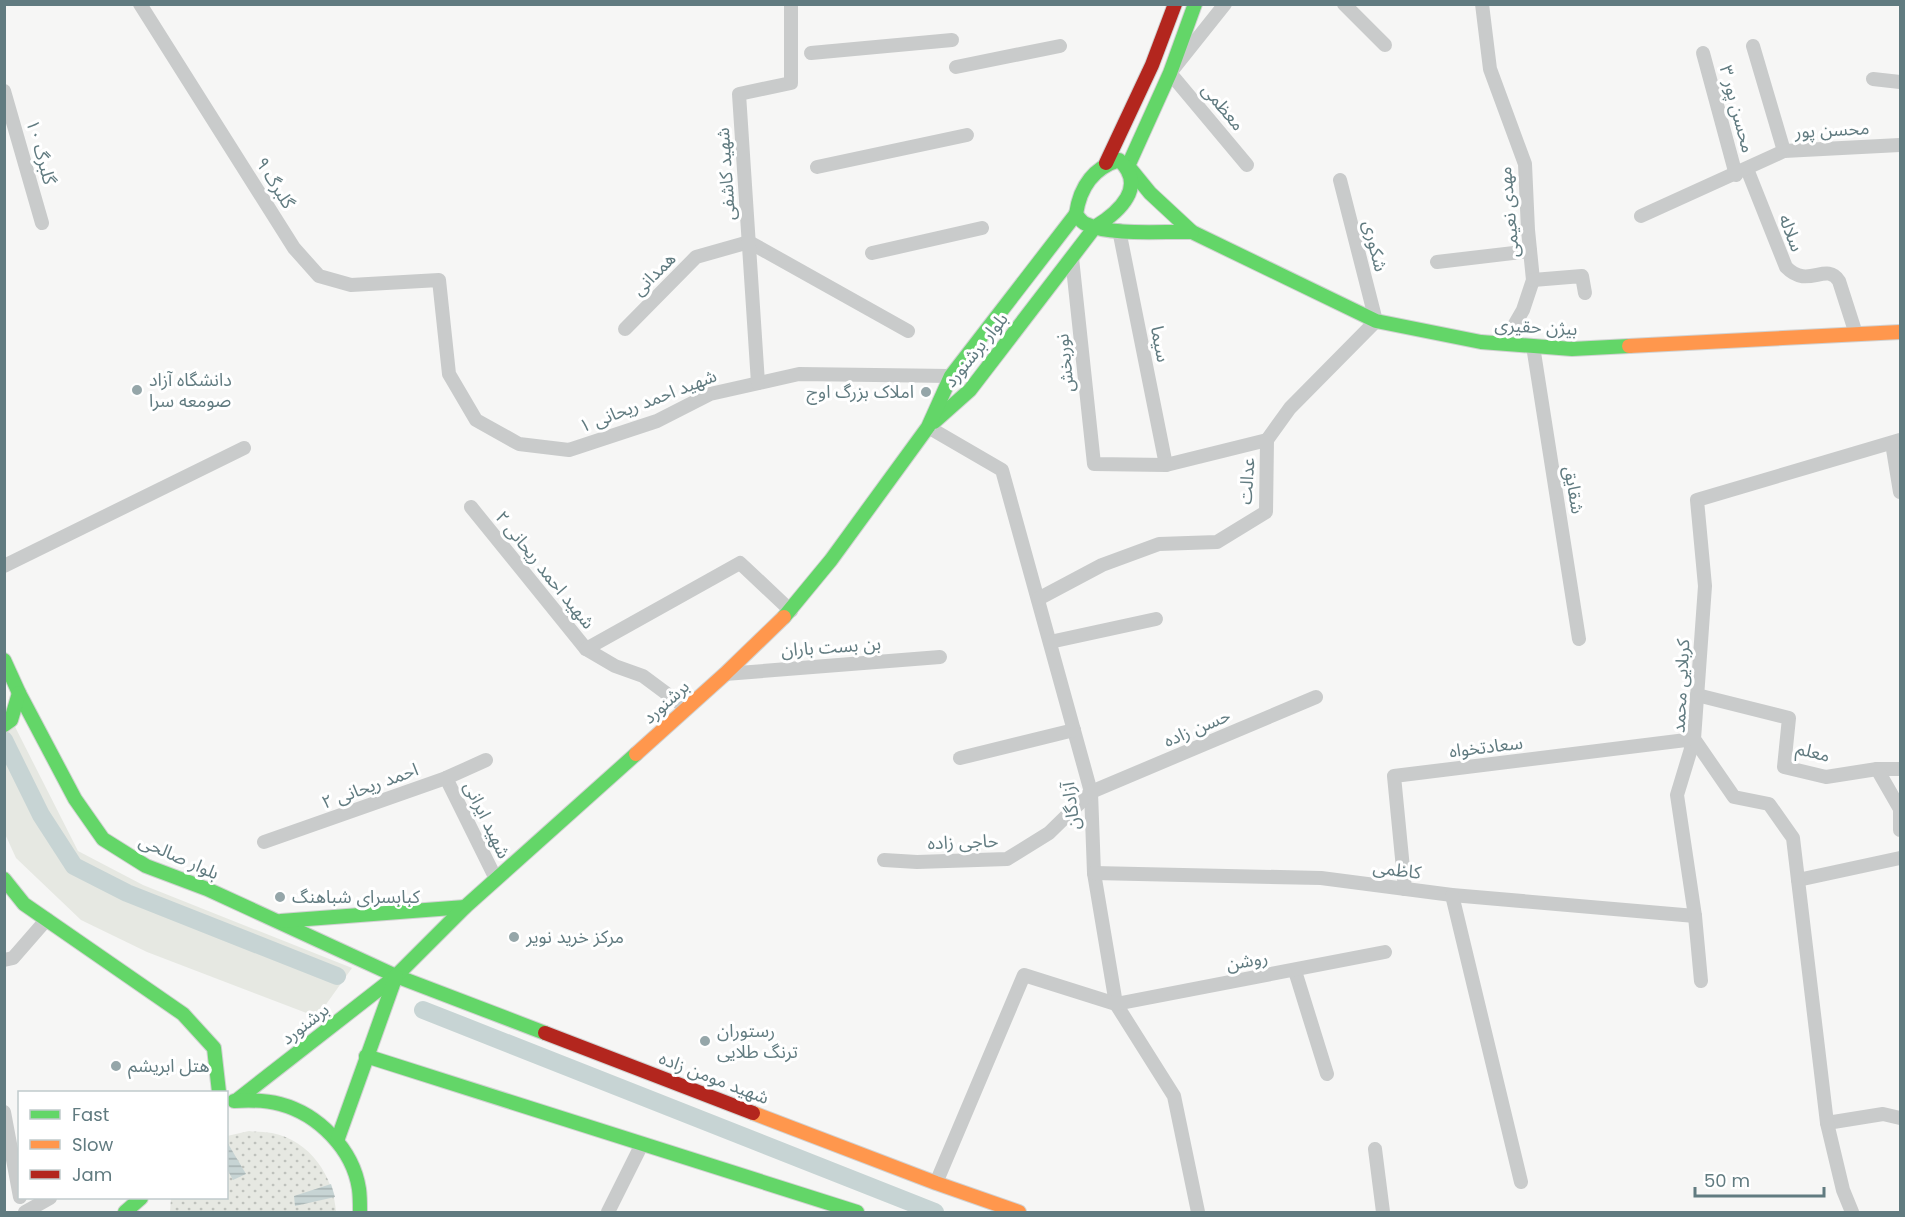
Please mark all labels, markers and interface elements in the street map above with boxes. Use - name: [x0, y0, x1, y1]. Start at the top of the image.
- street label: محسن پور ۳: [1714, 62, 1761, 155]
- street label: معظمی: [1196, 77, 1251, 136]
- street label: محسن پور: [1793, 115, 1870, 144]
- street label: گلبرگ ۱۰: [20, 116, 63, 188]
- street label: شهید کاشفی: [710, 127, 741, 221]
- street label: گلبرگ ۹: [250, 152, 301, 214]
- street label: مهدی نعیمی: [1492, 166, 1525, 259]
- street label: سلاله: [1773, 210, 1810, 255]
- street label: شکوری: [1357, 218, 1394, 274]
- street label: همدانی: [626, 246, 681, 301]
- street label: بلوار برشنورد: [938, 307, 1013, 392]
- street label: بیژن حقیری: [1494, 312, 1578, 341]
- street label: سیما: [1145, 324, 1176, 364]
- street label: نوربخش: [1049, 333, 1080, 393]
- street label: شهید احمد ریحانی ۱: [575, 363, 720, 438]
- place label: دانشگاه آزاد صومعه سرا: [149, 367, 232, 413]
- place label: املاک بزرگ اوج: [807, 379, 914, 405]
- marker: دانشگاه آزاد صومعه سرا: [130, 383, 144, 397]
- marker: املاک بزرگ اوج: [919, 385, 933, 399]
- street label: عدالت: [1232, 457, 1261, 505]
- street label: شقایق: [1558, 464, 1591, 516]
- street label: شهید احمد ریحانی ۲: [490, 505, 601, 634]
- street label: بن بست باران: [780, 631, 882, 662]
- street label: کربلایی محمد: [1666, 638, 1695, 734]
- street label: برشنورد: [637, 674, 694, 729]
- street label: حسن زاده: [1160, 702, 1234, 753]
- street label: سعادتخواه: [1448, 730, 1524, 763]
- street label: معلم: [1793, 735, 1833, 769]
- street label: احمد ریحانی ۲: [318, 757, 422, 815]
- street label: شهید ایرانی: [458, 777, 517, 863]
- street label: آزادگان: [1055, 780, 1086, 832]
- street label: بلوار صالحی: [135, 828, 223, 885]
- street label: حاجی زاده: [927, 828, 999, 855]
- street label: کاظمی: [1371, 854, 1423, 885]
- place label: کبابسرای شباهنگ: [292, 884, 421, 909]
- marker: کبابسرای شباهنگ: [273, 890, 287, 904]
- place label: مرکز خرید نویر: [525, 924, 624, 949]
- marker: مرکز خرید نویر: [507, 930, 521, 944]
- street label: روشن: [1224, 945, 1270, 976]
- street label: برشنورد: [275, 997, 334, 1050]
- place label: رستوران ترنگ طلایی: [717, 1018, 798, 1064]
- marker: رستوران ترنگ طلایی: [698, 1034, 712, 1048]
- street label: شهید مومن زاده: [656, 1045, 773, 1110]
- place label: هتل ابریشم: [128, 1053, 210, 1079]
- marker: هتل ابریشم: [109, 1059, 123, 1073]
- legend: [18, 1091, 228, 1199]
- text: Fast: [72, 1102, 109, 1127]
- text: Slow: [72, 1132, 114, 1157]
- scale bar: [1695, 1160, 1824, 1198]
- text: Jam: [72, 1162, 112, 1187]
- text: 50 m: [1704, 1168, 1750, 1193]

